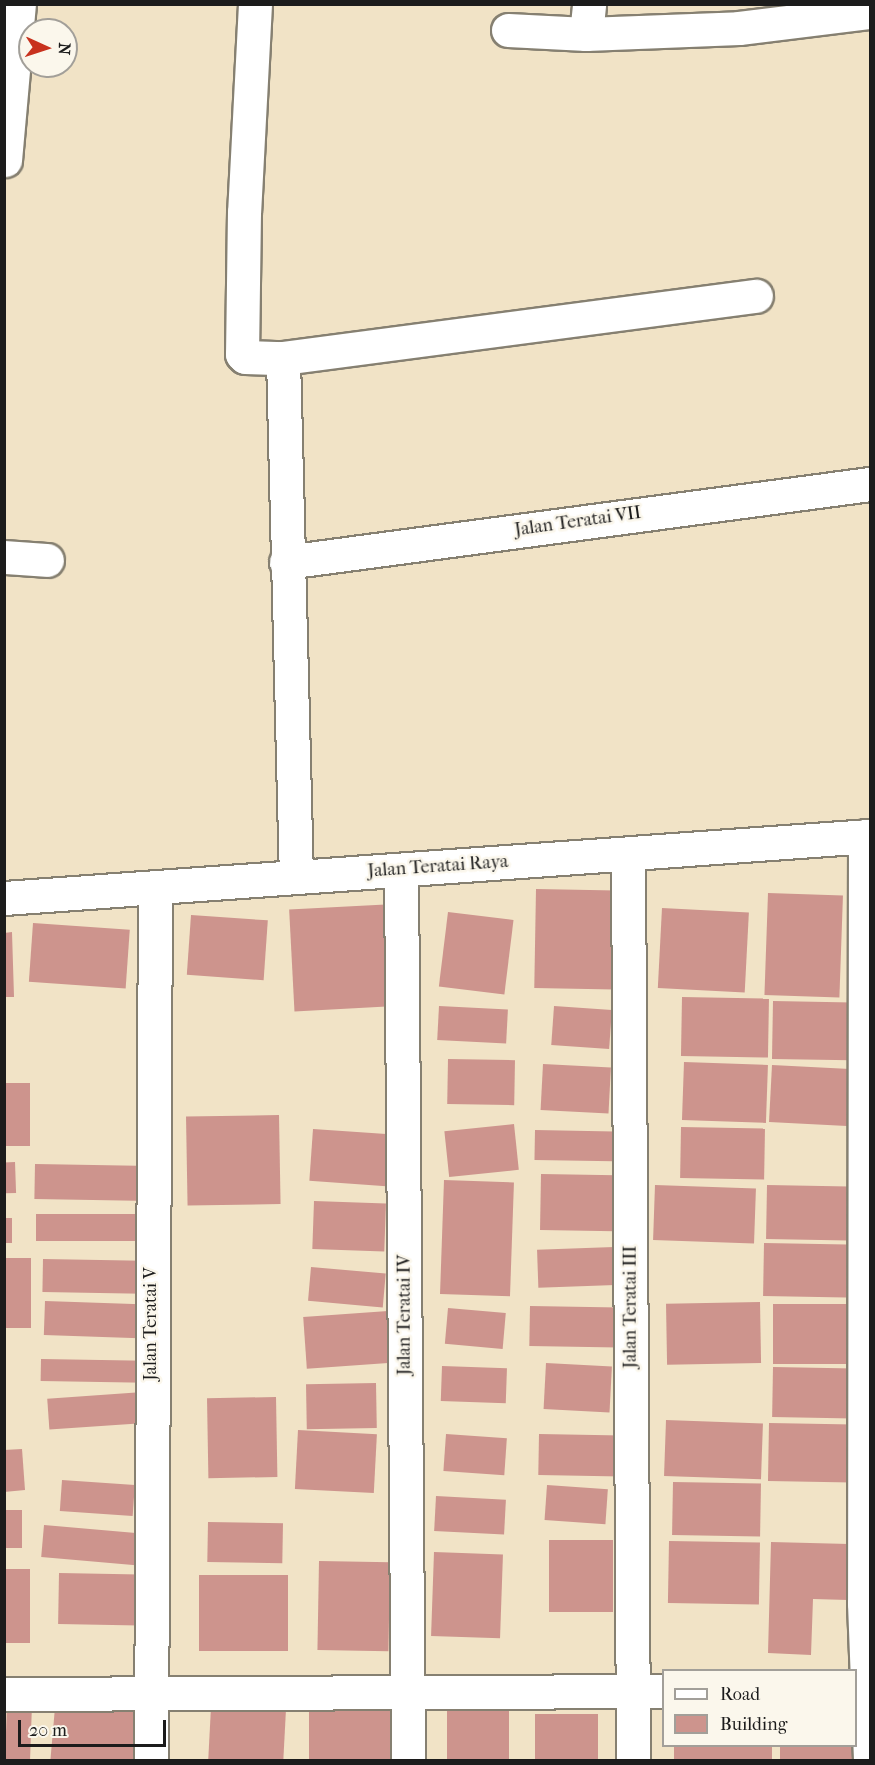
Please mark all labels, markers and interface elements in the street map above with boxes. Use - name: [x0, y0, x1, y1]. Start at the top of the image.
- north arrow: [18, 18, 78, 78]
- text: N: [55, 42, 74, 55]
- street label: Jalan Teratai VII: [513, 502, 643, 542]
- street label: Jalan Teratai Raya: [367, 851, 509, 883]
- street label: Jalan Teratai III: [620, 1246, 642, 1368]
- street label: Jalan Teratai IV: [394, 1255, 416, 1375]
- street label: Jalan Teratai V: [140, 1267, 162, 1381]
- legend: [662, 1669, 857, 1747]
- text: Road: [720, 1684, 760, 1705]
- scale bar: [21, 1708, 170, 1746]
- text: Building: [720, 1714, 787, 1735]
- text: 20 m: [29, 1720, 67, 1741]

